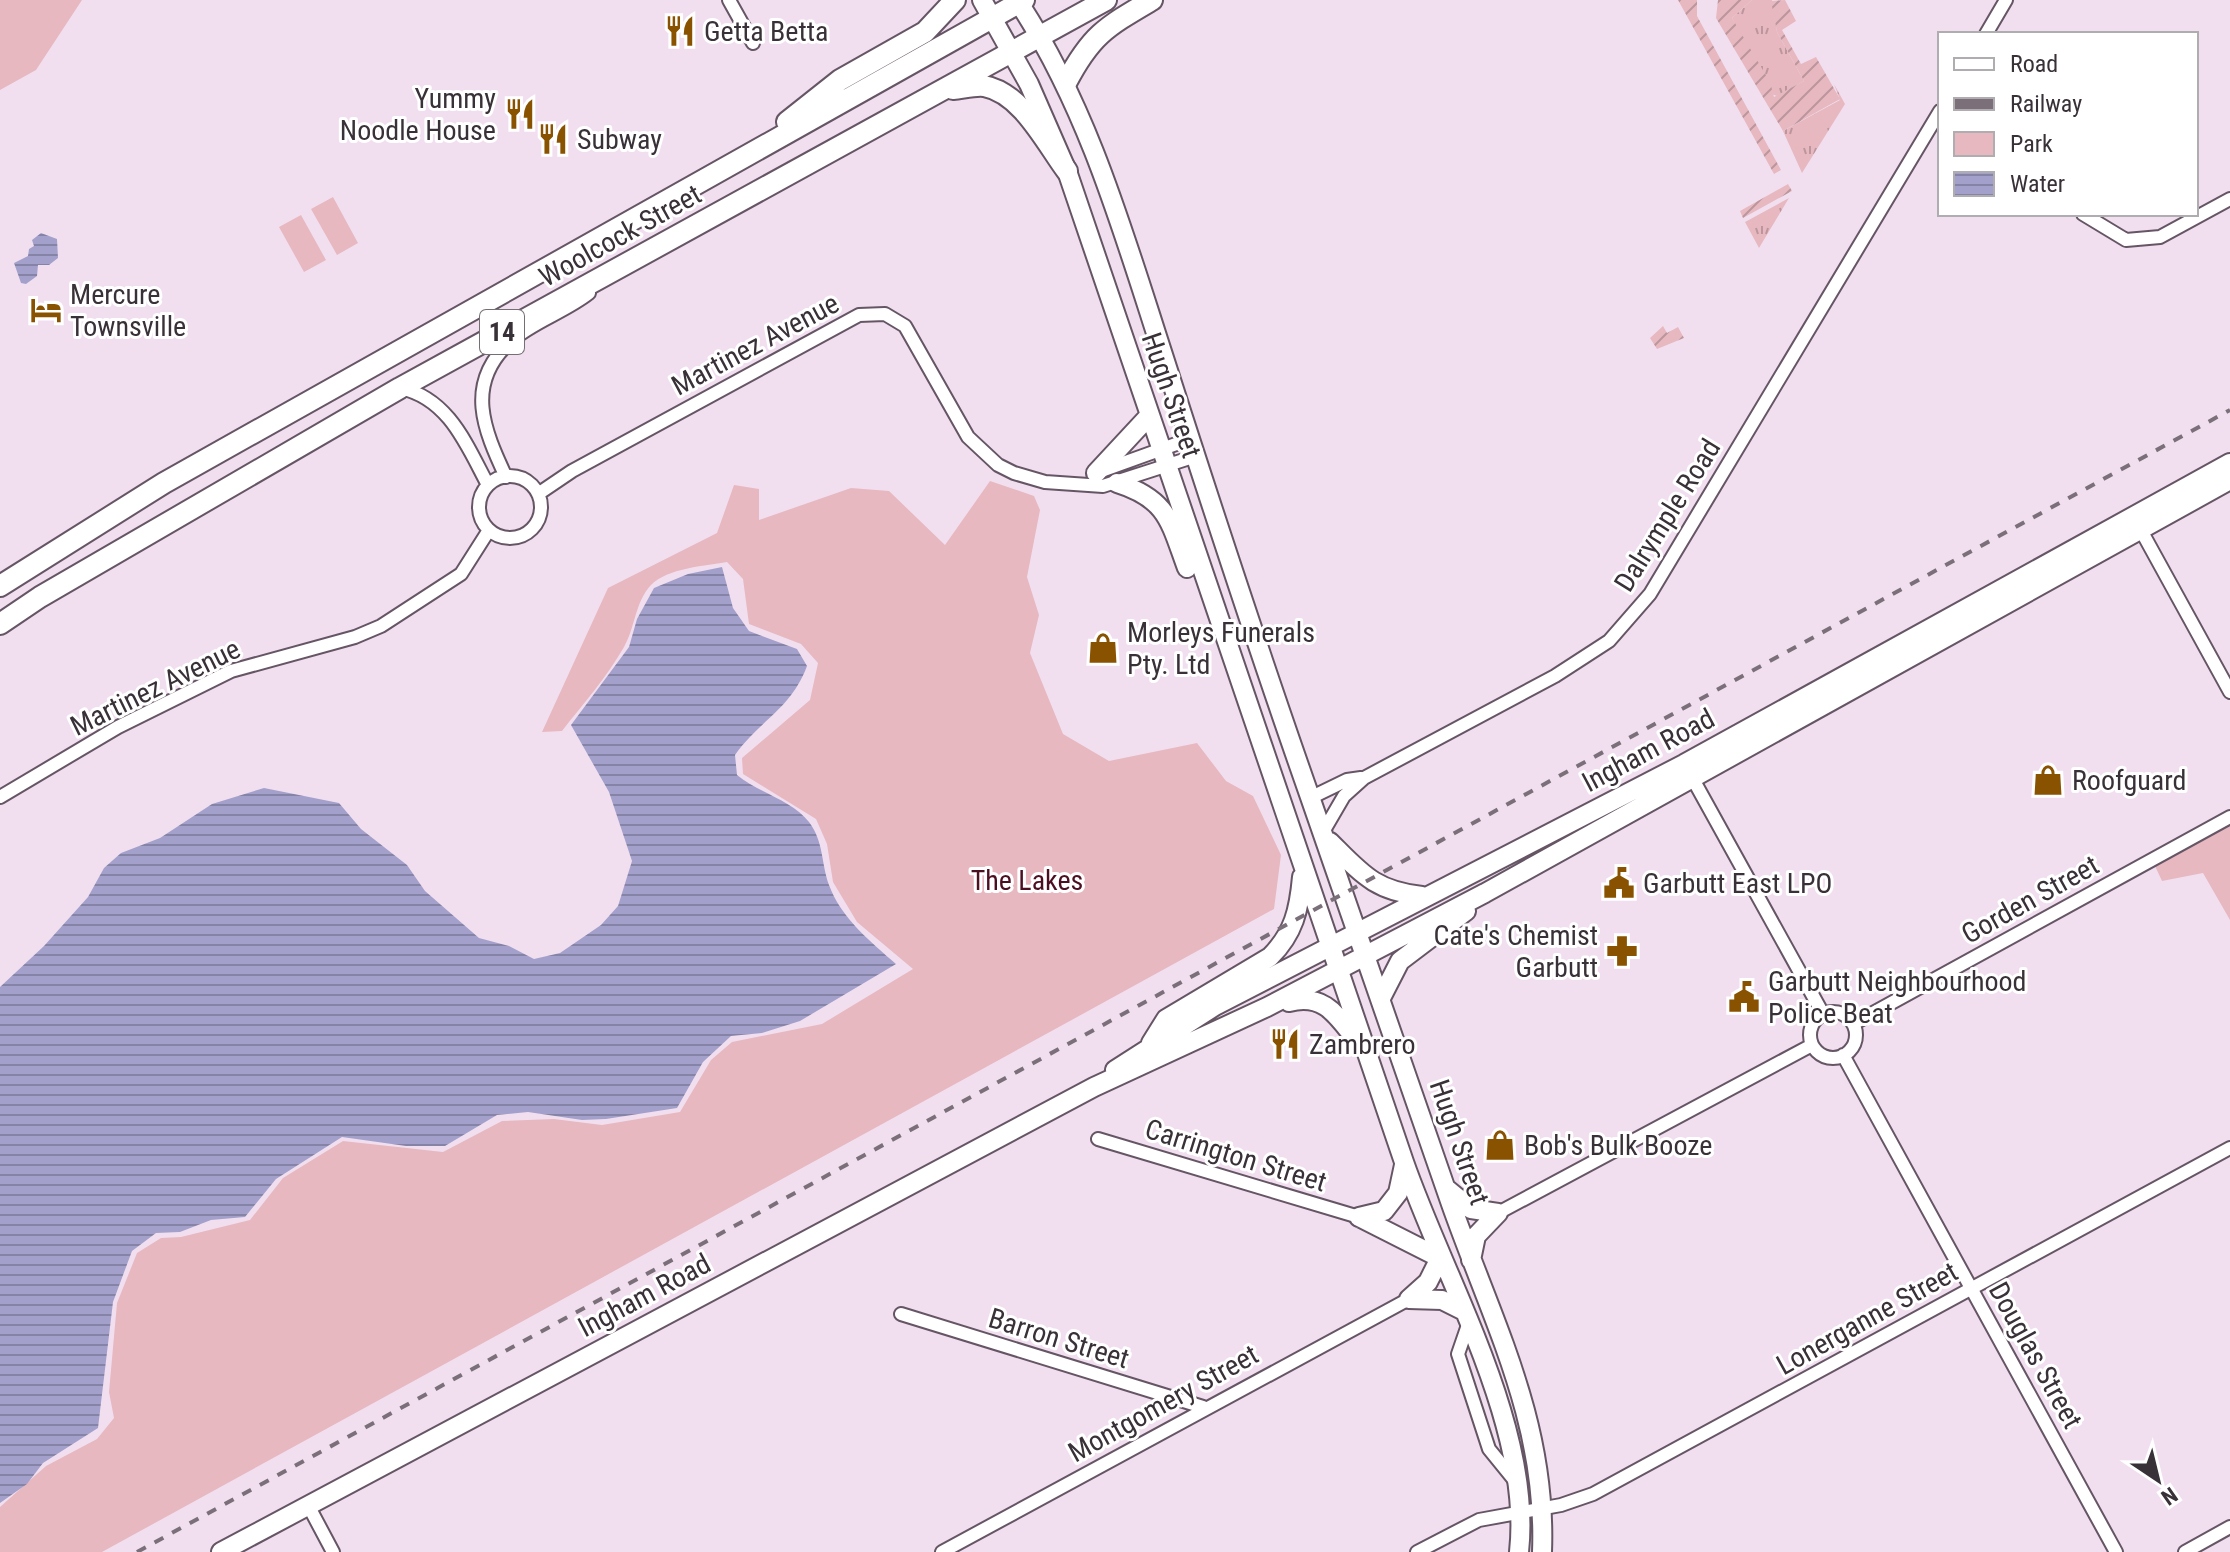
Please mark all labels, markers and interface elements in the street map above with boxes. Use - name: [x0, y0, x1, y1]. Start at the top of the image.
- restaurant icon: Getta Betta: [663, 14, 697, 48]
- place label: Getta Betta: [704, 15, 828, 48]
- legend: [1938, 32, 2198, 216]
- text: Road: [2010, 50, 2058, 78]
- place label: Yummy Noodle House: [340, 82, 496, 147]
- text: Railway: [2010, 90, 2082, 118]
- restaurant icon: Yummy Noodle House: [503, 97, 537, 131]
- restaurant icon: Subway: [536, 122, 570, 156]
- place label: Subway: [577, 123, 662, 156]
- text: Park: [2010, 130, 2053, 158]
- text: Water: [2010, 170, 2065, 198]
- street label: Woolcock Street: [534, 177, 707, 294]
- place label: Mercure Townsville: [70, 278, 186, 343]
- street label: Martinez Avenue: [666, 287, 844, 402]
- hotel icon: Mercure Townsville: [29, 293, 63, 327]
- road number: 14: [480, 310, 524, 354]
- street label: Hugh Street: [1135, 328, 1208, 462]
- street label: Dalrymple Road: [1607, 433, 1727, 598]
- place label: Morleys Funerals Pty. Ltd: [1127, 616, 1315, 681]
- shop icon: Morleys Funerals Pty. Ltd: [1086, 631, 1120, 665]
- street label: Martinez Avenue: [65, 632, 245, 743]
- street label: Ingham Road: [1576, 702, 1720, 799]
- shop icon: Roofguard: [2031, 763, 2065, 797]
- place label: Roofguard: [2072, 764, 2186, 797]
- street label: Gorden Street: [1956, 848, 2104, 951]
- park label: The Lakes: [971, 864, 1083, 897]
- public building icon: Garbutt East LPO: [1602, 866, 1636, 900]
- place label: Garbutt East LPO: [1643, 867, 1832, 900]
- place label: Cate's Chemist Garbutt: [1433, 919, 1598, 984]
- pharmacy icon: Cate's Chemist Garbutt: [1605, 934, 1639, 968]
- place label: Garbutt Neighbourhood Police Beat: [1768, 965, 2027, 1030]
- public building icon: Garbutt Neighbourhood Police Beat: [1727, 980, 1761, 1014]
- restaurant icon: Zambrero: [1268, 1027, 1302, 1061]
- place label: Zambrero: [1309, 1028, 1416, 1061]
- street label: Hugh Street: [1423, 1075, 1496, 1209]
- street label: Carrington Street: [1141, 1112, 1330, 1199]
- shop icon: Bob's Bulk Booze: [1483, 1128, 1517, 1162]
- place label: Bob's Bulk Booze: [1524, 1129, 1712, 1162]
- street label: Ingham Road: [572, 1247, 716, 1344]
- street label: Lonerganne Street: [1771, 1255, 1964, 1382]
- street label: Douglas Street: [1982, 1276, 2089, 1434]
- street label: Barron Street: [985, 1301, 1133, 1375]
- street label: Montgomery Street: [1063, 1338, 1264, 1469]
- north arrow: [2118, 1440, 2198, 1520]
- text: N: [2156, 1482, 2182, 1510]

